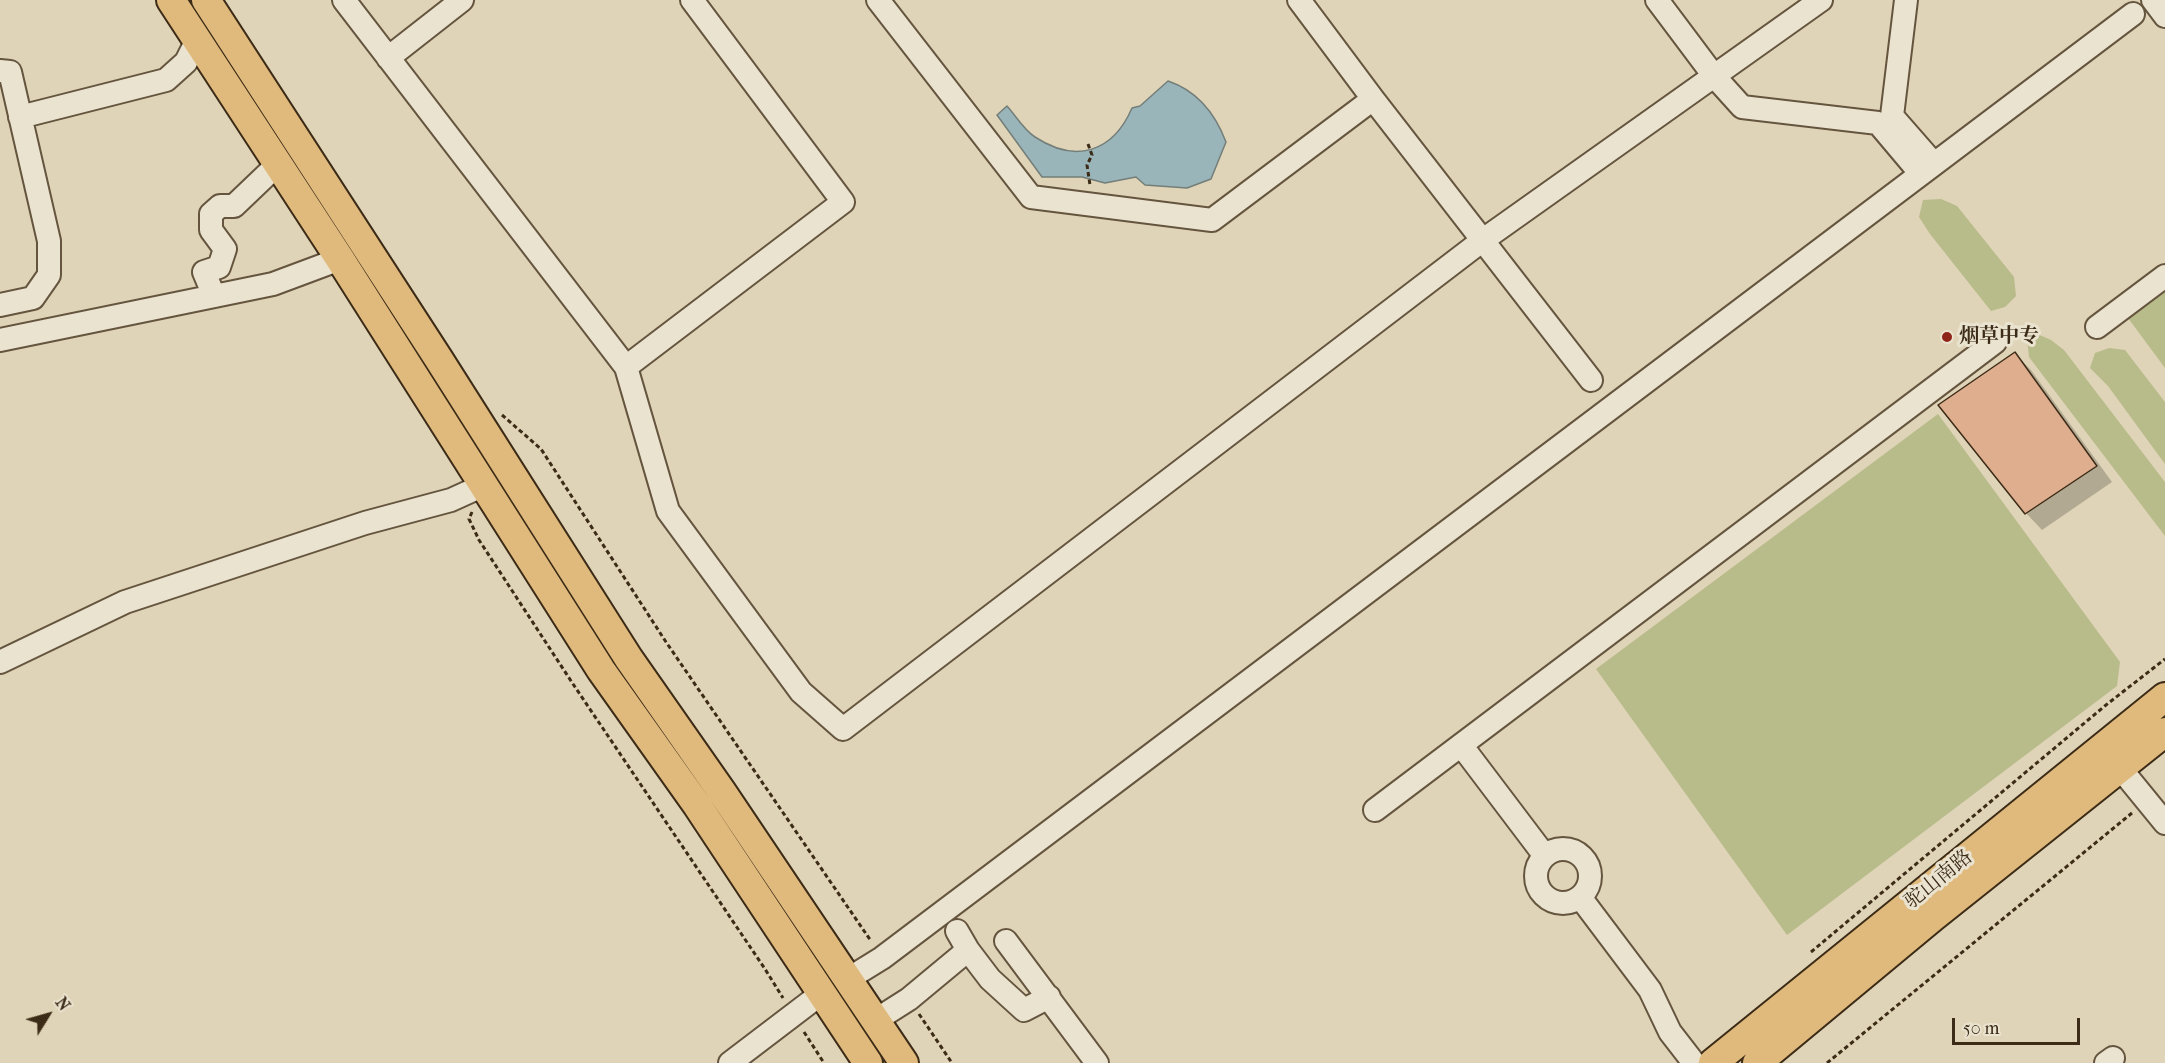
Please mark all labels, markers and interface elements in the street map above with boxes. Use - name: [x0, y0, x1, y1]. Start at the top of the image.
- place label: 烟草中专: [1959, 325, 2039, 349]
- marker: 烟草中专: [1940, 330, 1954, 344]
- street label: 驼山南路: [1900, 846, 1978, 914]
- north arrow: [18, 985, 78, 1045]
- text: N: [52, 993, 74, 1014]
- scale bar: [1955, 1006, 2082, 1044]
- text: 50 m: [1963, 1018, 1999, 1039]

